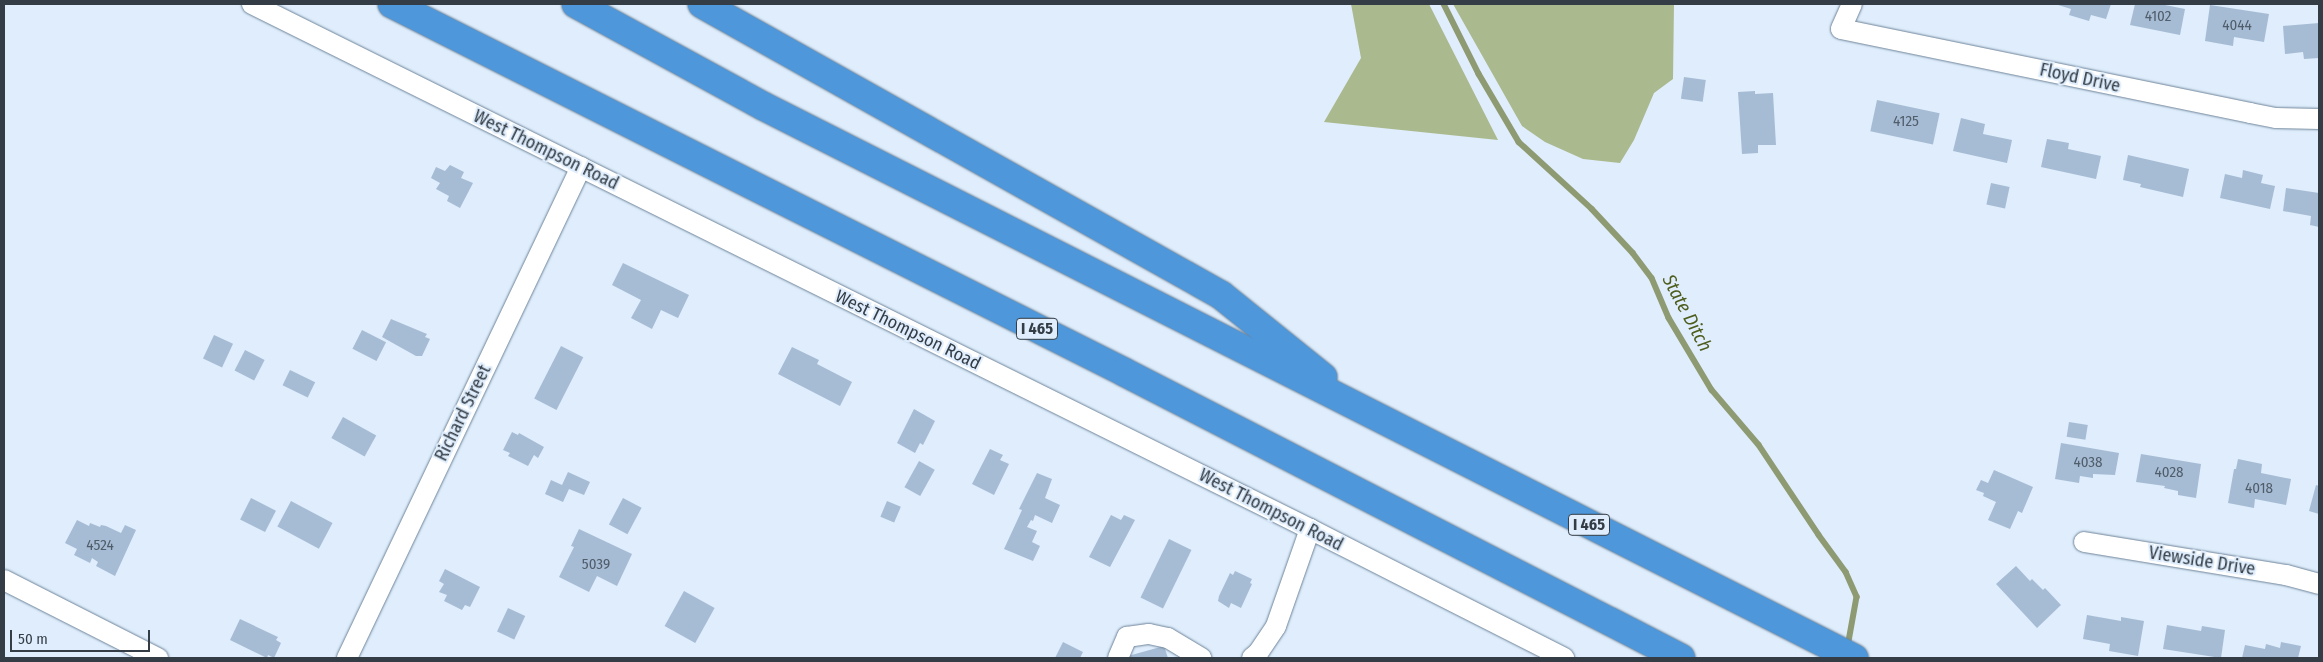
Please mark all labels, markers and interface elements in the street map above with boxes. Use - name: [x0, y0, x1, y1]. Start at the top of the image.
- house number: 4102: [2145, 8, 2171, 26]
- house number: 4044: [2222, 17, 2252, 35]
- street label: Floyd Drive: [2038, 59, 2122, 97]
- street label: West Thompson Road: [470, 105, 622, 195]
- house number: 4125: [1893, 113, 1919, 131]
- water label: State Ditch: [1657, 271, 1717, 355]
- street label: West Thompson Road: [832, 285, 984, 375]
- road number: I 465: [1016, 316, 1058, 342]
- street label: Richard Street: [430, 361, 496, 465]
- house number: 4038: [2073, 454, 2103, 472]
- street label: West Thompson Road: [1195, 464, 1347, 556]
- house number: 4028: [2154, 464, 2184, 482]
- house number: 4018: [2245, 480, 2273, 498]
- road number: I 465: [1568, 512, 1610, 538]
- house number: 4524: [86, 537, 114, 555]
- street label: Viewside Drive: [2147, 542, 2257, 580]
- house number: 5039: [582, 556, 610, 574]
- scale bar: [12, 620, 152, 652]
- text: 50 m: [18, 630, 48, 648]

